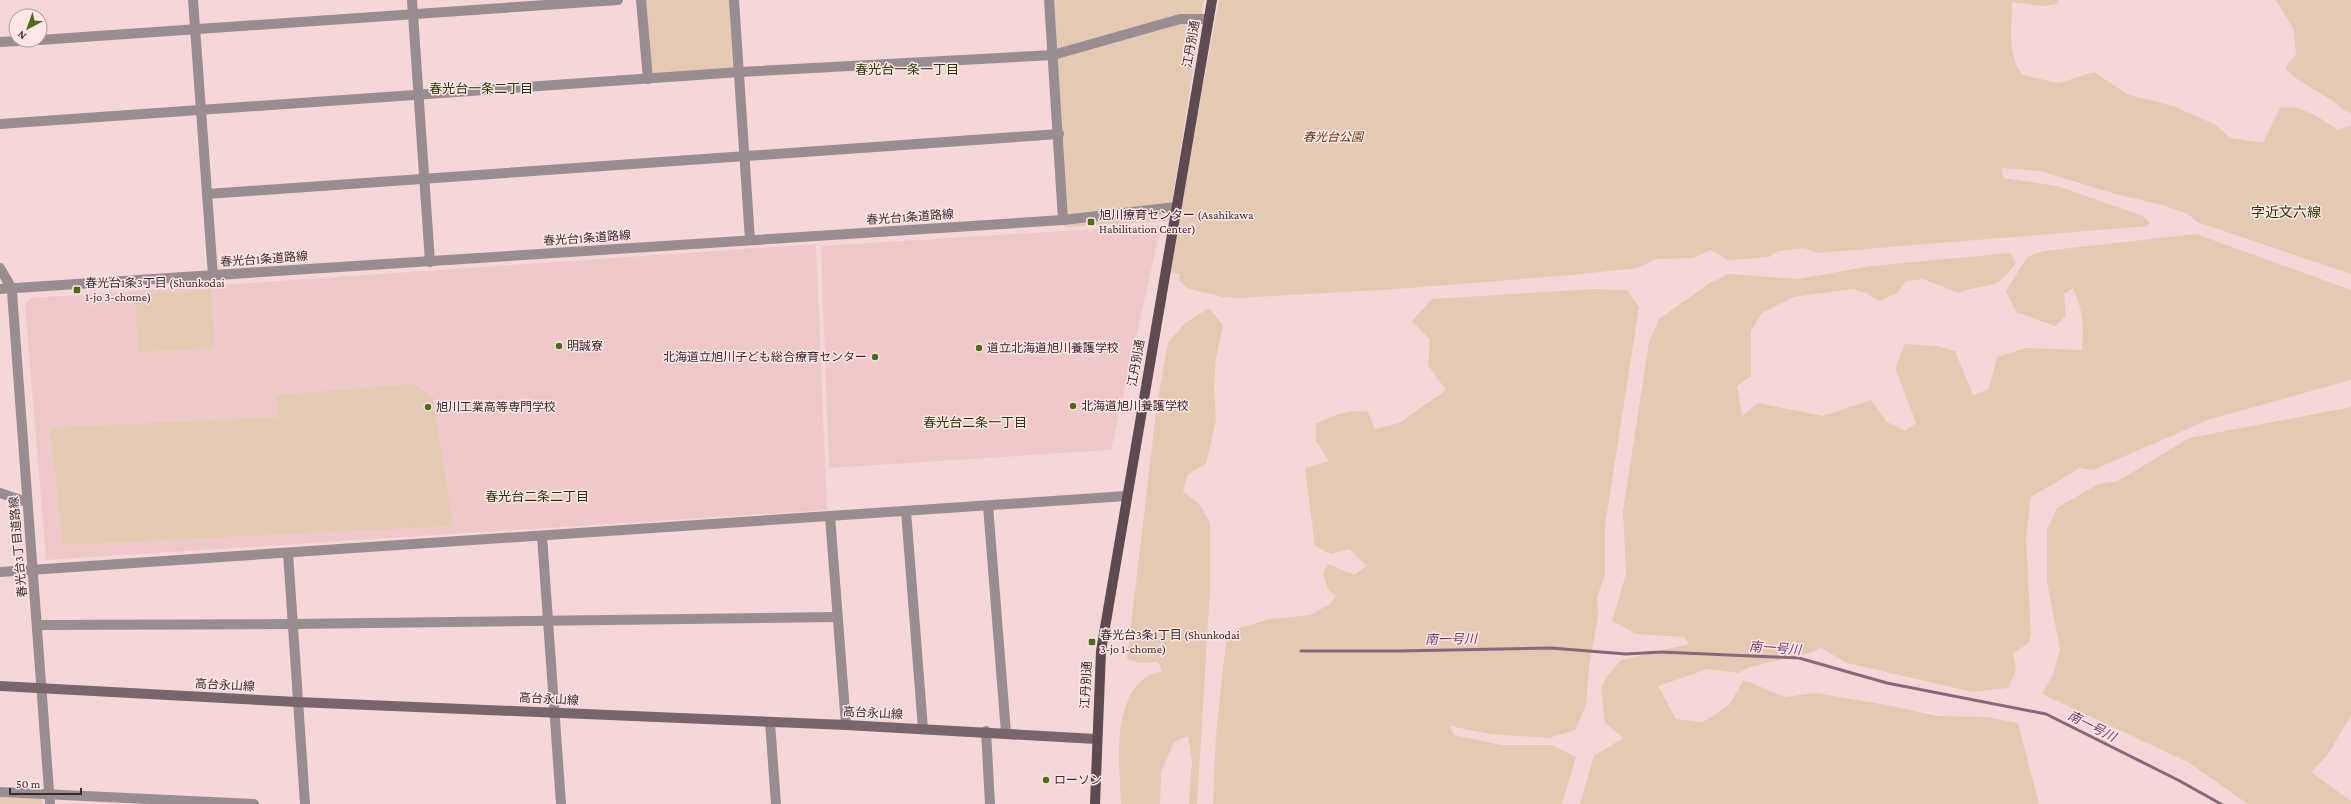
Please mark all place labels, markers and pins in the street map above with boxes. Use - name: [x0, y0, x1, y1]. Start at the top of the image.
- place label: 旭川療育センター (Asahikawa Habilitation Center): [1099, 208, 1254, 236]
- marker: 旭川療育センター (Asahikawa Habilitation Center): [1086, 217, 1096, 227]
- place label: 春光台1条3丁目 (Shunkodai 1-jo 3-chome): [85, 276, 225, 304]
- marker: 春光台1条3丁目 (Shunkodai 1-jo 3-chome): [72, 285, 82, 295]
- place label: 明誠寮: [567, 339, 603, 353]
- marker: 明誠寮: [554, 341, 564, 351]
- place label: 道立北海道旭川養護学校: [987, 341, 1119, 355]
- marker: 道立北海道旭川養護学校: [974, 343, 984, 353]
- place label: 北海道立旭川子ども総合療育センター: [663, 350, 867, 364]
- marker: 北海道立旭川子ども総合療育センター: [870, 352, 880, 362]
- place label: 北海道旭川養護学校: [1081, 399, 1189, 413]
- place label: 旭川工業高等専門学校: [436, 400, 556, 414]
- marker: 北海道旭川養護学校: [1068, 401, 1078, 411]
- marker: 旭川工業高等専門学校: [423, 402, 433, 412]
- place label: 春光台3条1丁目 (Shunkodai 3-jo 1-chome): [1100, 628, 1240, 656]
- marker: 春光台3条1丁目 (Shunkodai 3-jo 1-chome): [1087, 637, 1097, 647]
- place label: ローソン: [1054, 773, 1102, 787]
- marker: ローソン: [1041, 775, 1051, 785]

